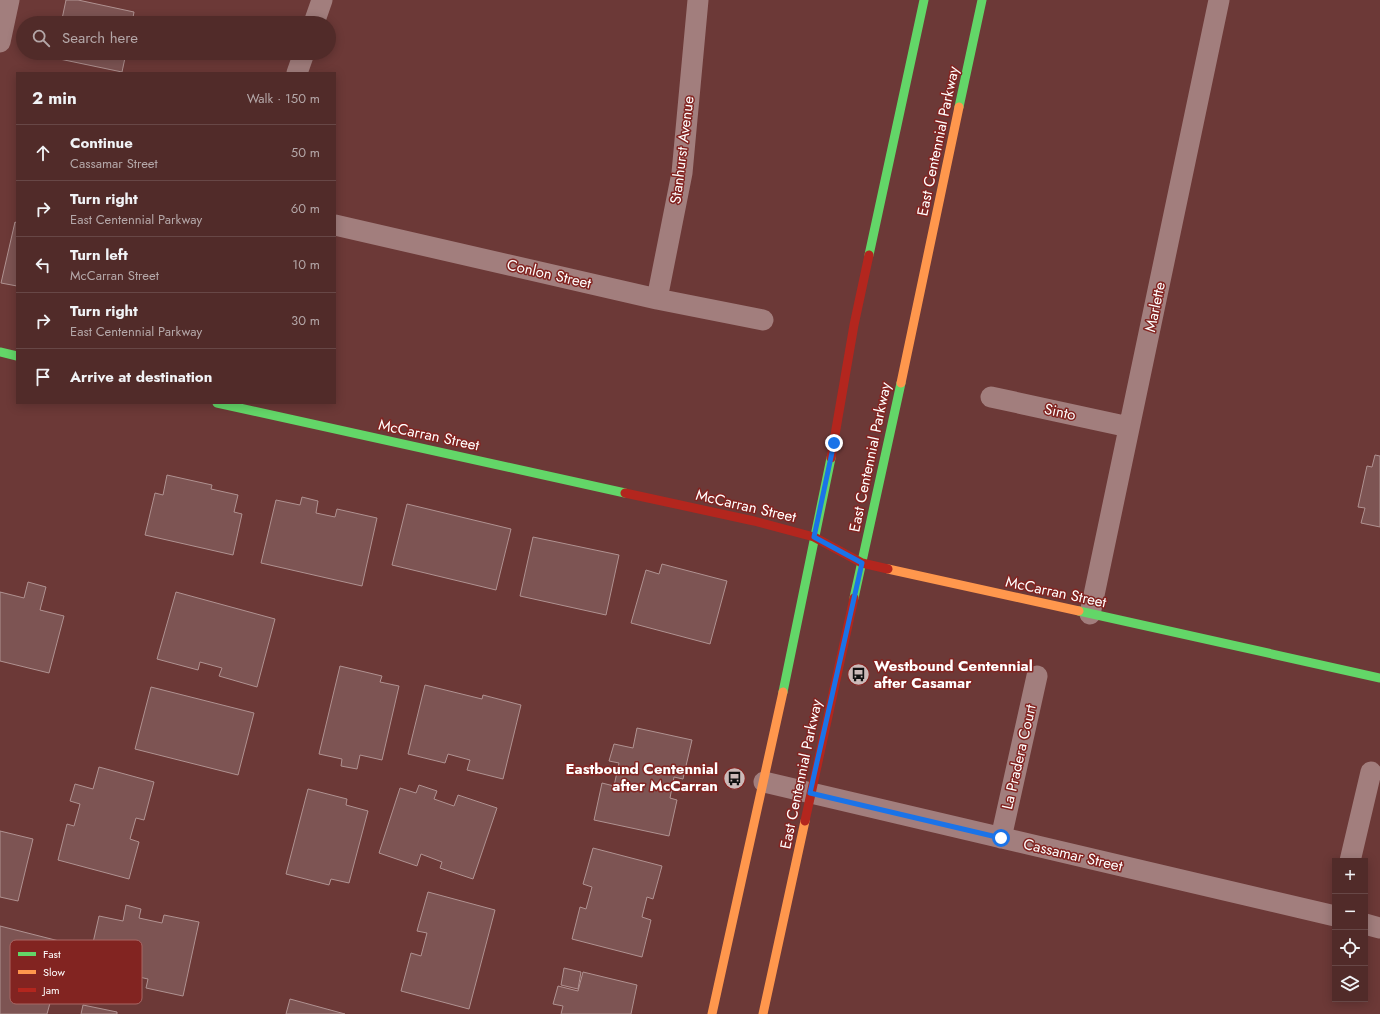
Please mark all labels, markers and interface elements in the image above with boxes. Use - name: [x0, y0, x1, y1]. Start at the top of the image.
- search box: [16, 16, 336, 60]
- icon: search: [30, 27, 52, 49]
- text: Search here: [62, 27, 138, 49]
- street label: East Centennial Parkway: [911, 64, 965, 218]
- text: 2 min: [32, 86, 77, 110]
- text: Walk · 150 m: [247, 89, 320, 108]
- street label: Stanhurst Avenue: [664, 94, 700, 205]
- text: Continue: [70, 132, 133, 154]
- icon: ahead: [32, 142, 54, 164]
- text: 50 m: [291, 143, 320, 162]
- text: Cassamar Street: [70, 154, 158, 173]
- text: Turn right: [70, 188, 138, 210]
- icon: right: [32, 198, 54, 220]
- text: 60 m: [291, 199, 320, 218]
- text: East Centennial Parkway: [70, 210, 202, 229]
- text: Turn left: [70, 244, 128, 266]
- icon: left: [32, 254, 54, 276]
- street label: Conlon Street: [505, 254, 594, 294]
- text: 10 m: [292, 255, 320, 274]
- text: McCarran Street: [70, 266, 159, 285]
- street label: Marlette: [1139, 280, 1171, 334]
- text: Turn right: [70, 300, 138, 322]
- icon: right: [32, 310, 54, 332]
- text: 30 m: [291, 311, 320, 330]
- text: East Centennial Parkway: [70, 322, 202, 341]
- icon: arrive: [32, 366, 54, 388]
- text: Arrive at destination: [70, 366, 212, 388]
- street label: East Centennial Parkway: [843, 380, 897, 534]
- street label: Sinto: [1042, 398, 1078, 426]
- street label: McCarran Street: [377, 414, 482, 456]
- route end: [825, 434, 843, 452]
- street label: McCarran Street: [694, 484, 799, 528]
- street label: McCarran Street: [1004, 571, 1109, 613]
- place label: Westbound Centennial after Casamar: [874, 655, 1033, 694]
- bus stop icon: Westbound Centennial after Casamar: [846, 662, 872, 688]
- street label: East Centennial Parkway: [774, 697, 828, 851]
- street label: La Pradera Court: [996, 702, 1042, 812]
- place label: Eastbound Centennial after McCarran: [566, 758, 718, 797]
- bus stop icon: Eastbound Centennial after McCarran: [721, 765, 747, 791]
- route start: [992, 829, 1010, 847]
- street label: Cassamar Street: [1021, 833, 1125, 877]
- map controls: [1332, 858, 1368, 1002]
- button: +: [1332, 858, 1368, 894]
- button: −: [1332, 894, 1368, 930]
- button: locate: [1332, 930, 1368, 966]
- legend: [10, 940, 142, 1004]
- text: Fast: [43, 946, 61, 962]
- text: Slow: [43, 964, 65, 980]
- button: layers: [1332, 966, 1368, 1002]
- text: Jam: [41, 982, 60, 998]

